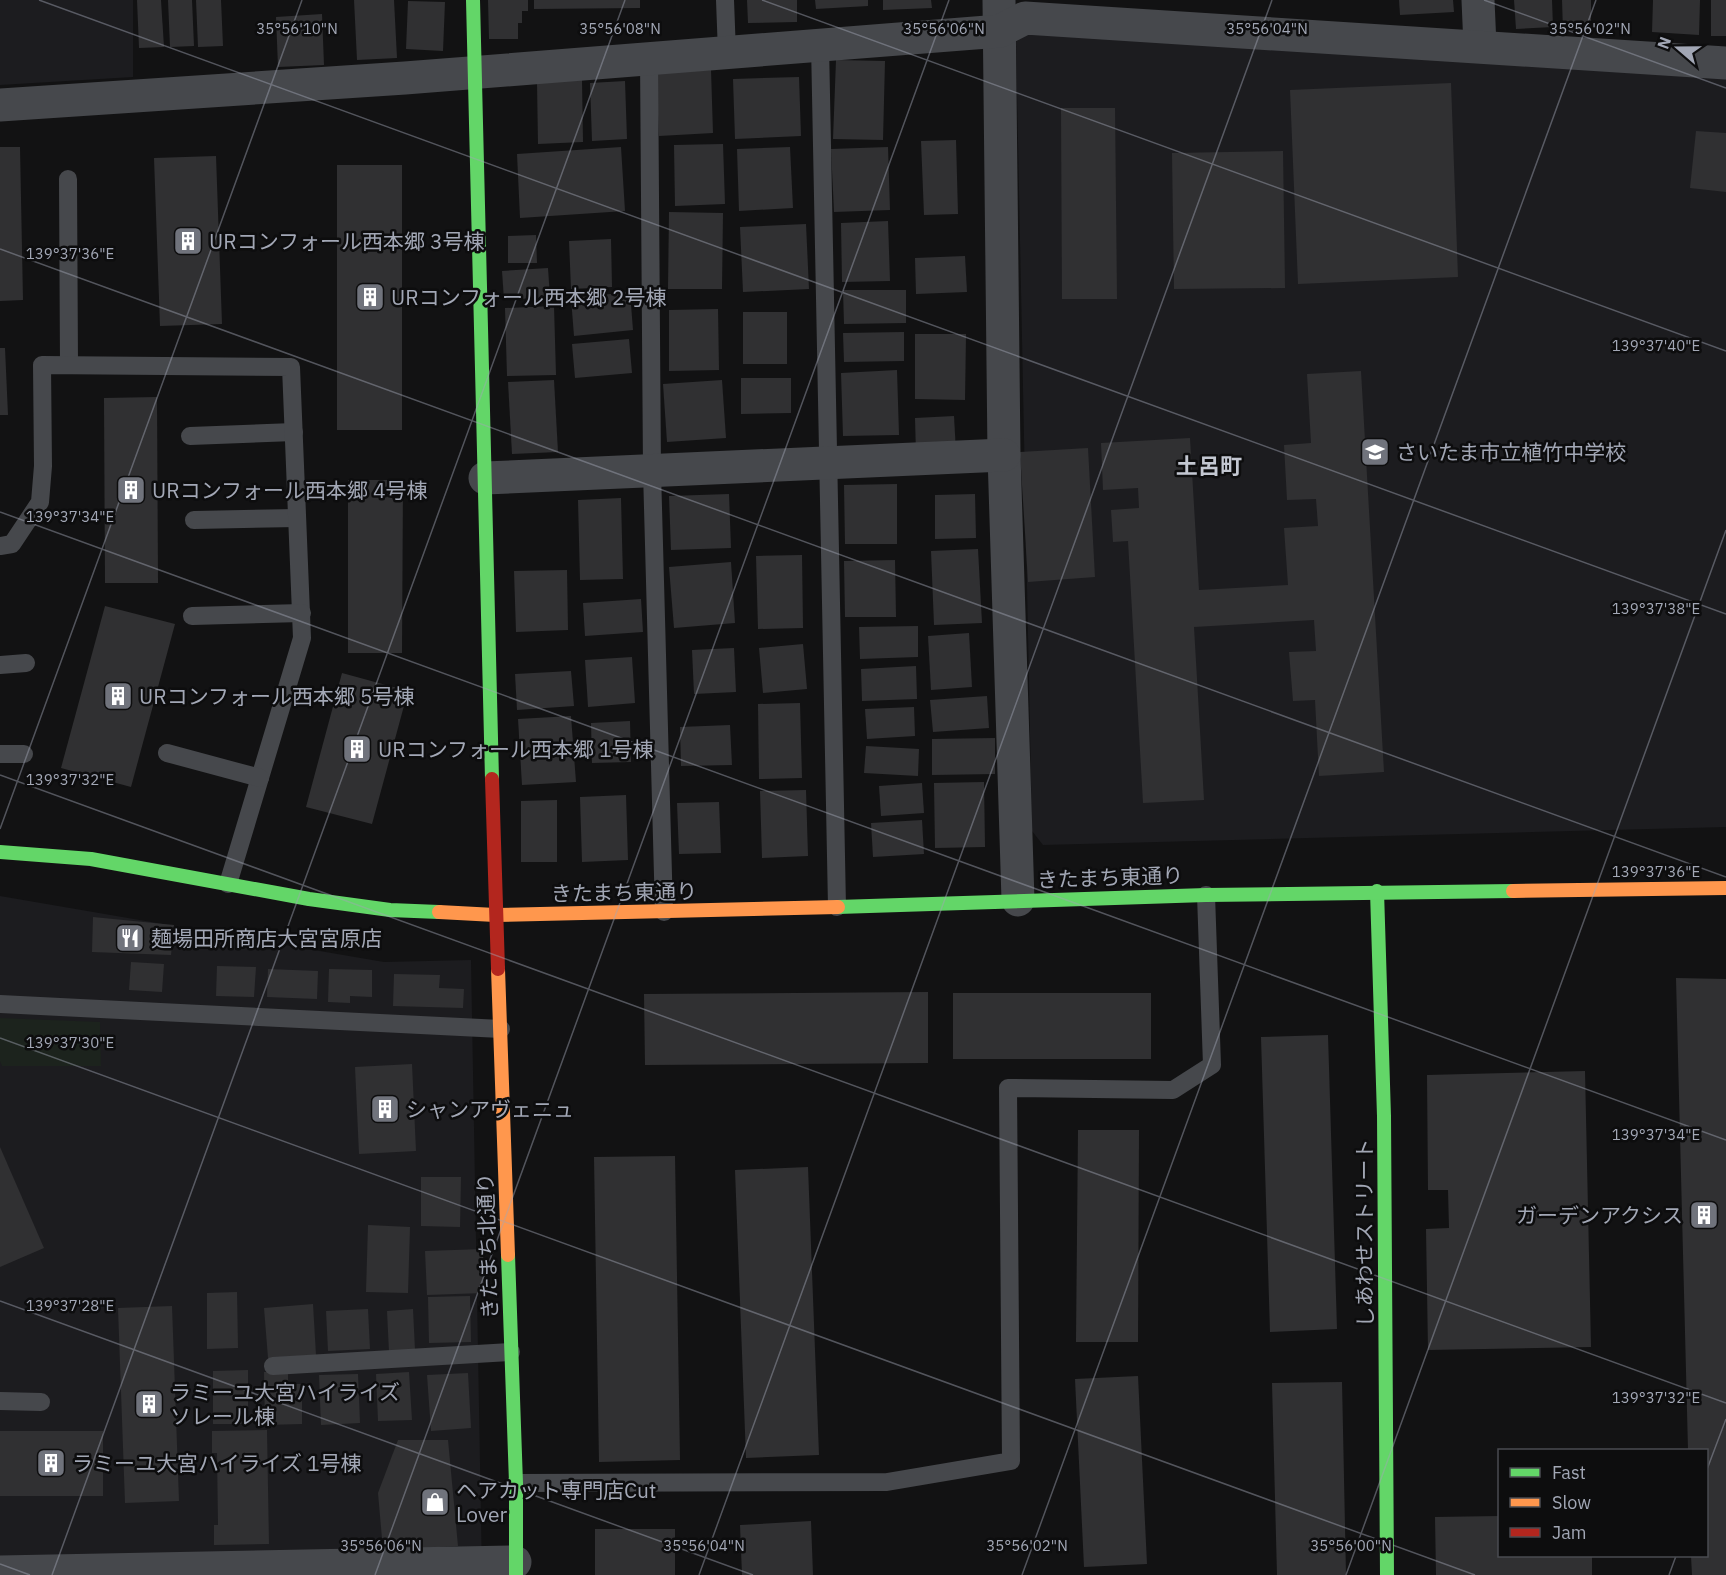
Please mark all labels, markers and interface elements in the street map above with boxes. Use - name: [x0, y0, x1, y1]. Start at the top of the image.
- north arrow: [1648, 18, 1708, 78]
- text: 35°56'10"N: [256, 19, 338, 38]
- text: 35°56'08"N: [579, 19, 661, 38]
- text: 35°56'06"N: [903, 19, 985, 38]
- text: 35°56'04"N: [1226, 19, 1308, 38]
- text: 35°56'02"N: [1549, 19, 1631, 38]
- text: N: [1653, 34, 1675, 52]
- building icon: URコンフォール西本郷 3号棟: [172, 225, 204, 257]
- place label: URコンフォール西本郷 3号棟: [209, 227, 485, 255]
- text: 139°37'36"E: [26, 244, 114, 263]
- building icon: URコンフォール西本郷 2号棟: [354, 281, 386, 313]
- place label: URコンフォール西本郷 2号棟: [391, 283, 667, 311]
- text: 139°37'40"E: [1612, 336, 1700, 355]
- school or university icon: さいたま市立植竹中学校: [1359, 436, 1391, 468]
- place label: さいたま市立植竹中学校: [1396, 438, 1626, 466]
- district label: 土呂町: [1176, 451, 1242, 480]
- building icon: URコンフォール西本郷 4号棟: [115, 474, 147, 506]
- place label: URコンフォール西本郷 4号棟: [152, 476, 428, 504]
- text: 139°37'34"E: [26, 507, 114, 526]
- text: 139°37'38"E: [1612, 599, 1700, 618]
- building icon: URコンフォール西本郷 5号棟: [102, 680, 134, 712]
- place label: URコンフォール西本郷 5号棟: [139, 682, 415, 710]
- building icon: URコンフォール西本郷 1号棟: [341, 733, 373, 765]
- place label: URコンフォール西本郷 1号棟: [378, 735, 654, 763]
- text: 139°37'32"E: [26, 770, 114, 789]
- street label: きたまち東通り: [1036, 860, 1184, 894]
- text: 139°37'36"E: [1612, 862, 1700, 881]
- street label: きたまち東通り: [551, 877, 697, 907]
- restaurant icon: 麺場田所商店大宮宮原店: [114, 922, 146, 954]
- place label: 麺場田所商店大宮宮原店: [151, 924, 382, 952]
- text: 139°37'30"E: [26, 1033, 114, 1052]
- building icon: シャンアヴェニュ: [369, 1093, 401, 1125]
- place label: シャンアヴェニュ: [406, 1095, 574, 1123]
- text: 139°37'34"E: [1612, 1125, 1700, 1144]
- street label: しあわせストリート: [1350, 1139, 1378, 1328]
- street label: きたまち北通り: [470, 1172, 504, 1320]
- building icon: ガーデンアクシス: [1688, 1199, 1720, 1231]
- place label: ガーデンアクシス: [1516, 1201, 1683, 1229]
- text: 139°37'28"E: [26, 1296, 114, 1315]
- place label: ラミーユ大宮ハイライズ ソレール棟: [170, 1378, 400, 1430]
- building icon: ラミーユ大宮ハイライズ ソレール棟: [133, 1388, 165, 1420]
- text: 139°37'32"E: [1612, 1388, 1700, 1407]
- building icon: ラミーユ大宮ハイライズ 1号棟: [35, 1447, 67, 1479]
- place label: ラミーユ大宮ハイライズ 1号棟: [72, 1449, 362, 1477]
- legend: [1498, 1449, 1708, 1557]
- text: Fast: [1552, 1461, 1586, 1484]
- place label: ヘアカット専門店Cut Lover: [456, 1476, 656, 1528]
- shop icon: ヘアカット専門店Cut Lover: [419, 1486, 451, 1518]
- text: Slow: [1552, 1491, 1591, 1514]
- text: Jam: [1552, 1521, 1587, 1544]
- text: 35°56'06"N: [340, 1536, 422, 1555]
- text: 35°56'04"N: [663, 1536, 745, 1555]
- text: 35°56'02"N: [986, 1536, 1068, 1555]
- text: 35°56'00"N: [1310, 1536, 1392, 1555]

